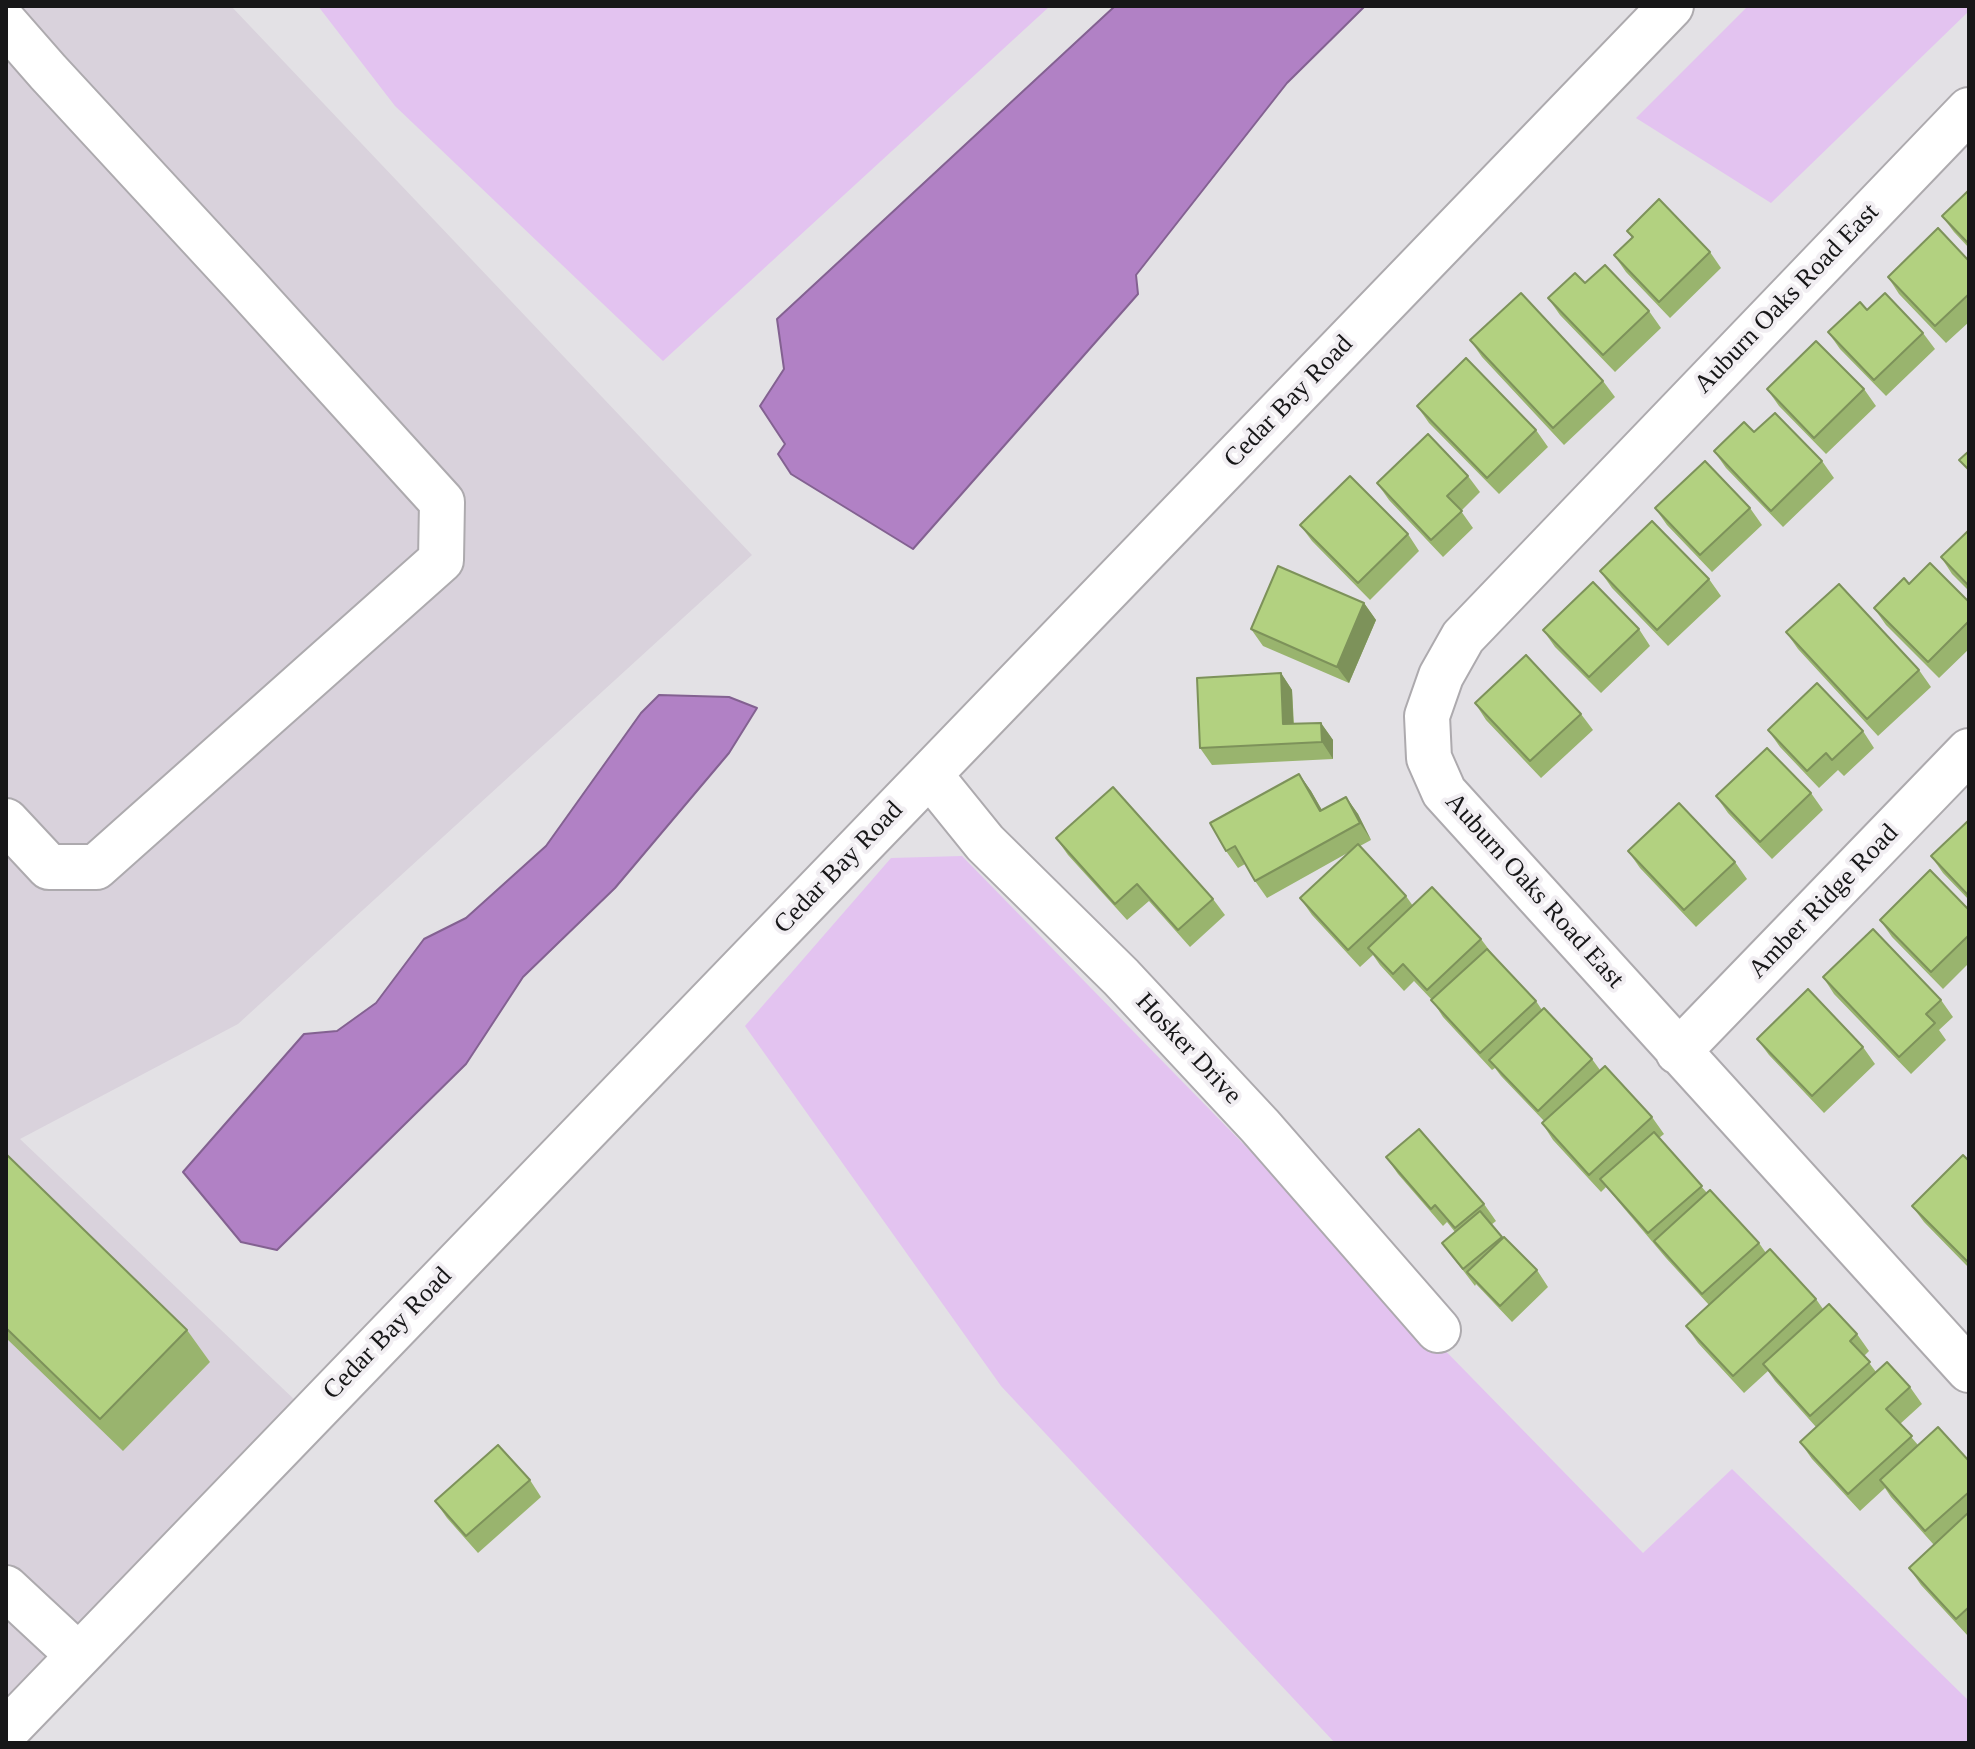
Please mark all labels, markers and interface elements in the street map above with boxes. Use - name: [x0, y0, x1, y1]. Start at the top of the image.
- street label: Auburn Oaks Road East: [1688, 198, 1886, 400]
- street label: Cedar Bay Road: [1218, 329, 1360, 475]
- street label: Auburn Oaks Road East: [1438, 787, 1630, 995]
- street label: Cedar Bay Road: [768, 795, 910, 941]
- street label: Amber Ridge Road: [1743, 818, 1905, 986]
- street label: Hosker Drive: [1129, 987, 1247, 1111]
- street label: Cedar Bay Road: [317, 1261, 459, 1407]

